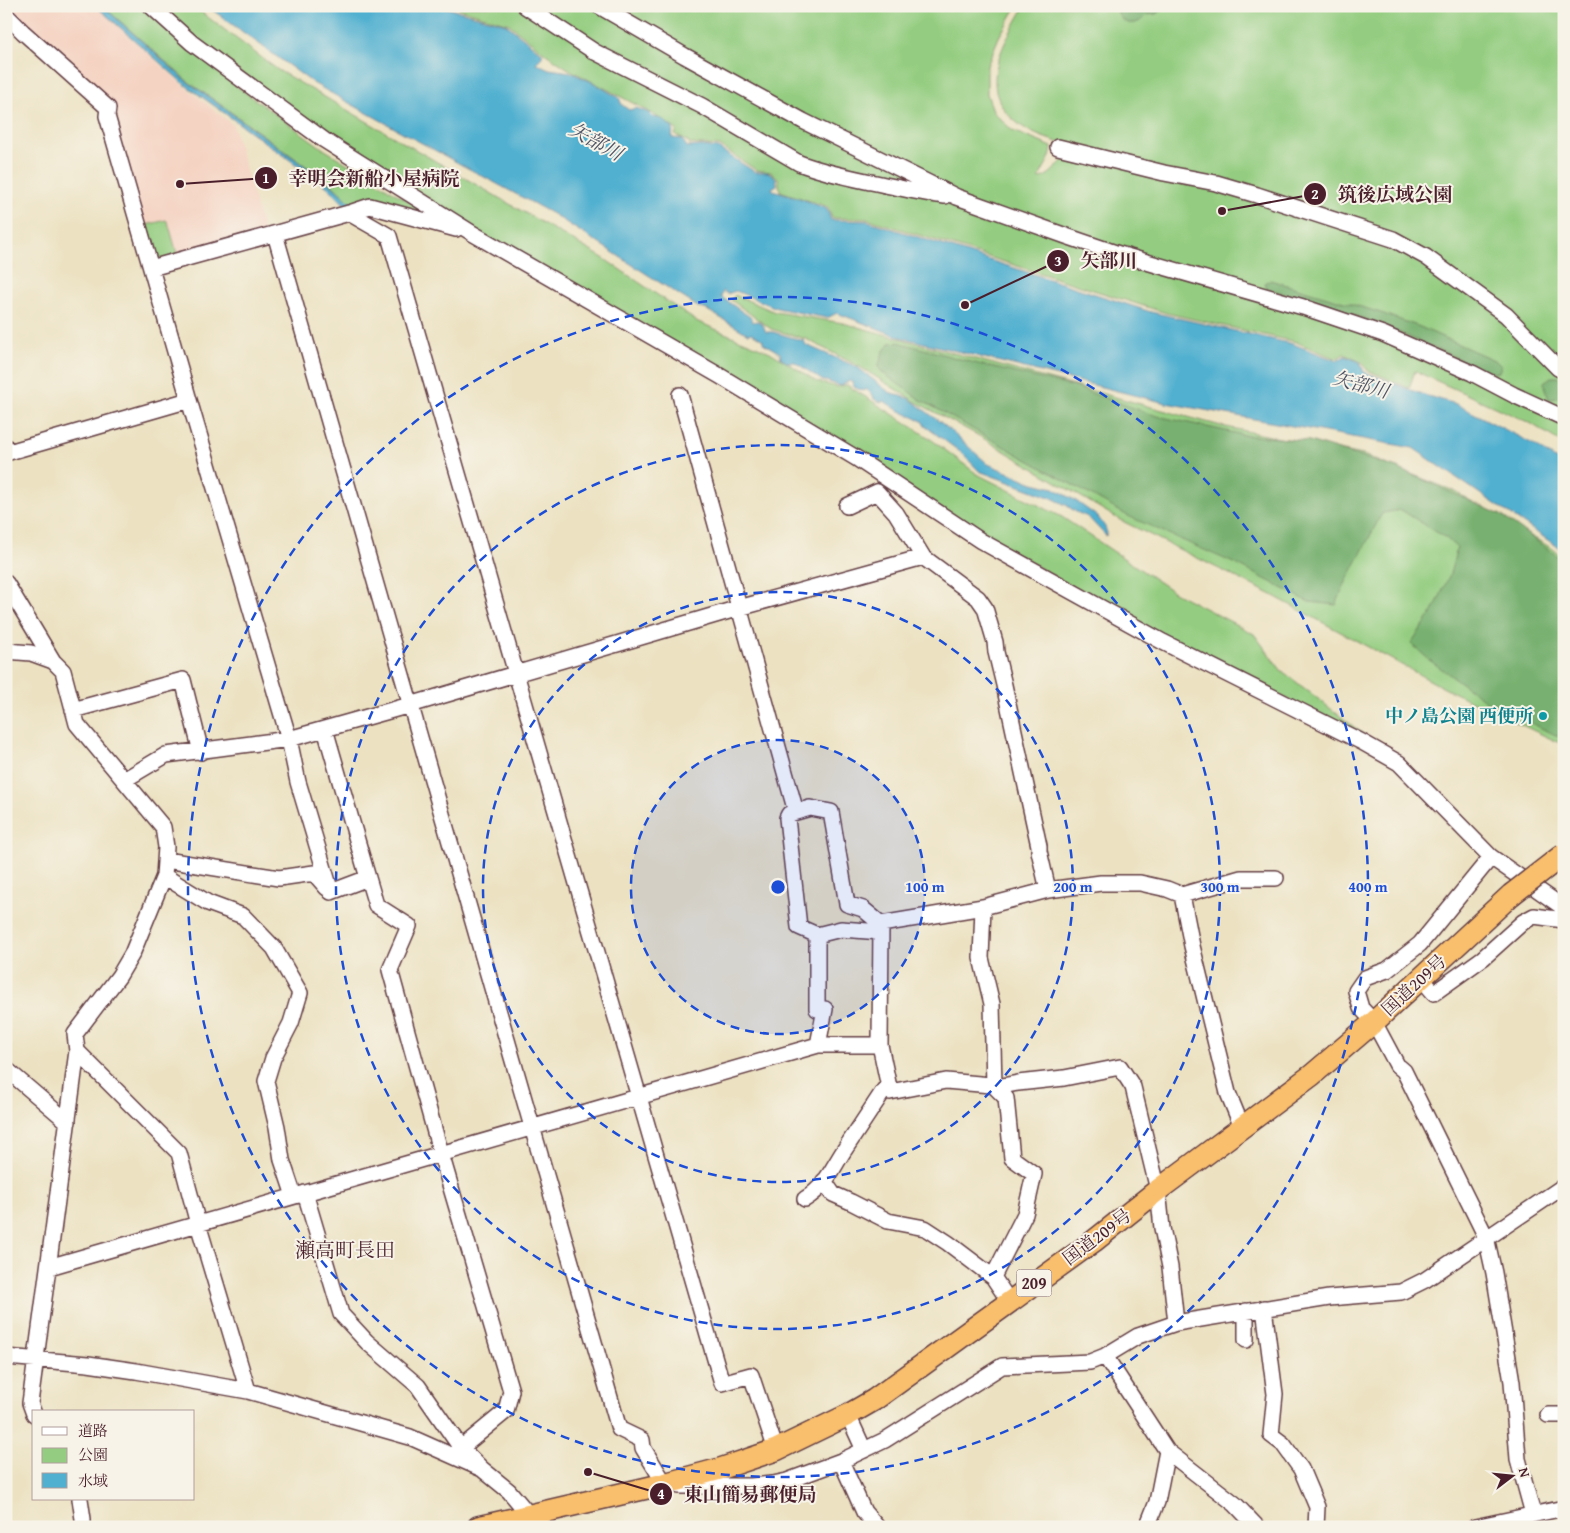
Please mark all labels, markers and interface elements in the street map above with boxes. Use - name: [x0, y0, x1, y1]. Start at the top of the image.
- water label: 矢部川: [564, 115, 629, 168]
- callout: 幸明会新船小屋病院: [253, 161, 469, 195]
- text: 幸明会新船小屋病院: [288, 164, 460, 192]
- text: 1: [262, 167, 270, 188]
- callout: 筑後広域公園: [1303, 177, 1462, 211]
- text: 筑後広域公園: [1338, 180, 1452, 208]
- text: 2: [1311, 183, 1319, 204]
- callout: 矢部川: [1045, 244, 1147, 278]
- text: 矢部川: [1080, 246, 1138, 274]
- text: 3: [1054, 250, 1062, 271]
- water label: 矢部川: [1330, 363, 1394, 405]
- place label: 中ノ島公園 西便所: [1385, 702, 1533, 729]
- marker: 中ノ島公園 西便所: [1537, 710, 1549, 722]
- text: 100 m: [905, 876, 945, 897]
- text: 200 m: [1053, 876, 1093, 897]
- text: 300 m: [1200, 876, 1240, 897]
- text: 400 m: [1348, 876, 1388, 897]
- centre of rings: [769, 878, 787, 896]
- street label: 国道209号: [1375, 947, 1452, 1022]
- street label: 国道209号: [1057, 1202, 1137, 1271]
- district label: 瀬高町長田: [295, 1235, 395, 1264]
- road number: 209: [1016, 1270, 1052, 1296]
- legend: [32, 1410, 195, 1500]
- text: 道路: [78, 1420, 108, 1441]
- text: 公園: [78, 1444, 108, 1465]
- north arrow: [1488, 1450, 1538, 1500]
- text: N: [1514, 1465, 1536, 1480]
- text: 水域: [78, 1470, 108, 1491]
- callout: 東山簡易郵便局: [649, 1477, 827, 1511]
- text: 東山簡易郵便局: [683, 1480, 817, 1508]
- text: 4: [657, 1483, 665, 1504]

